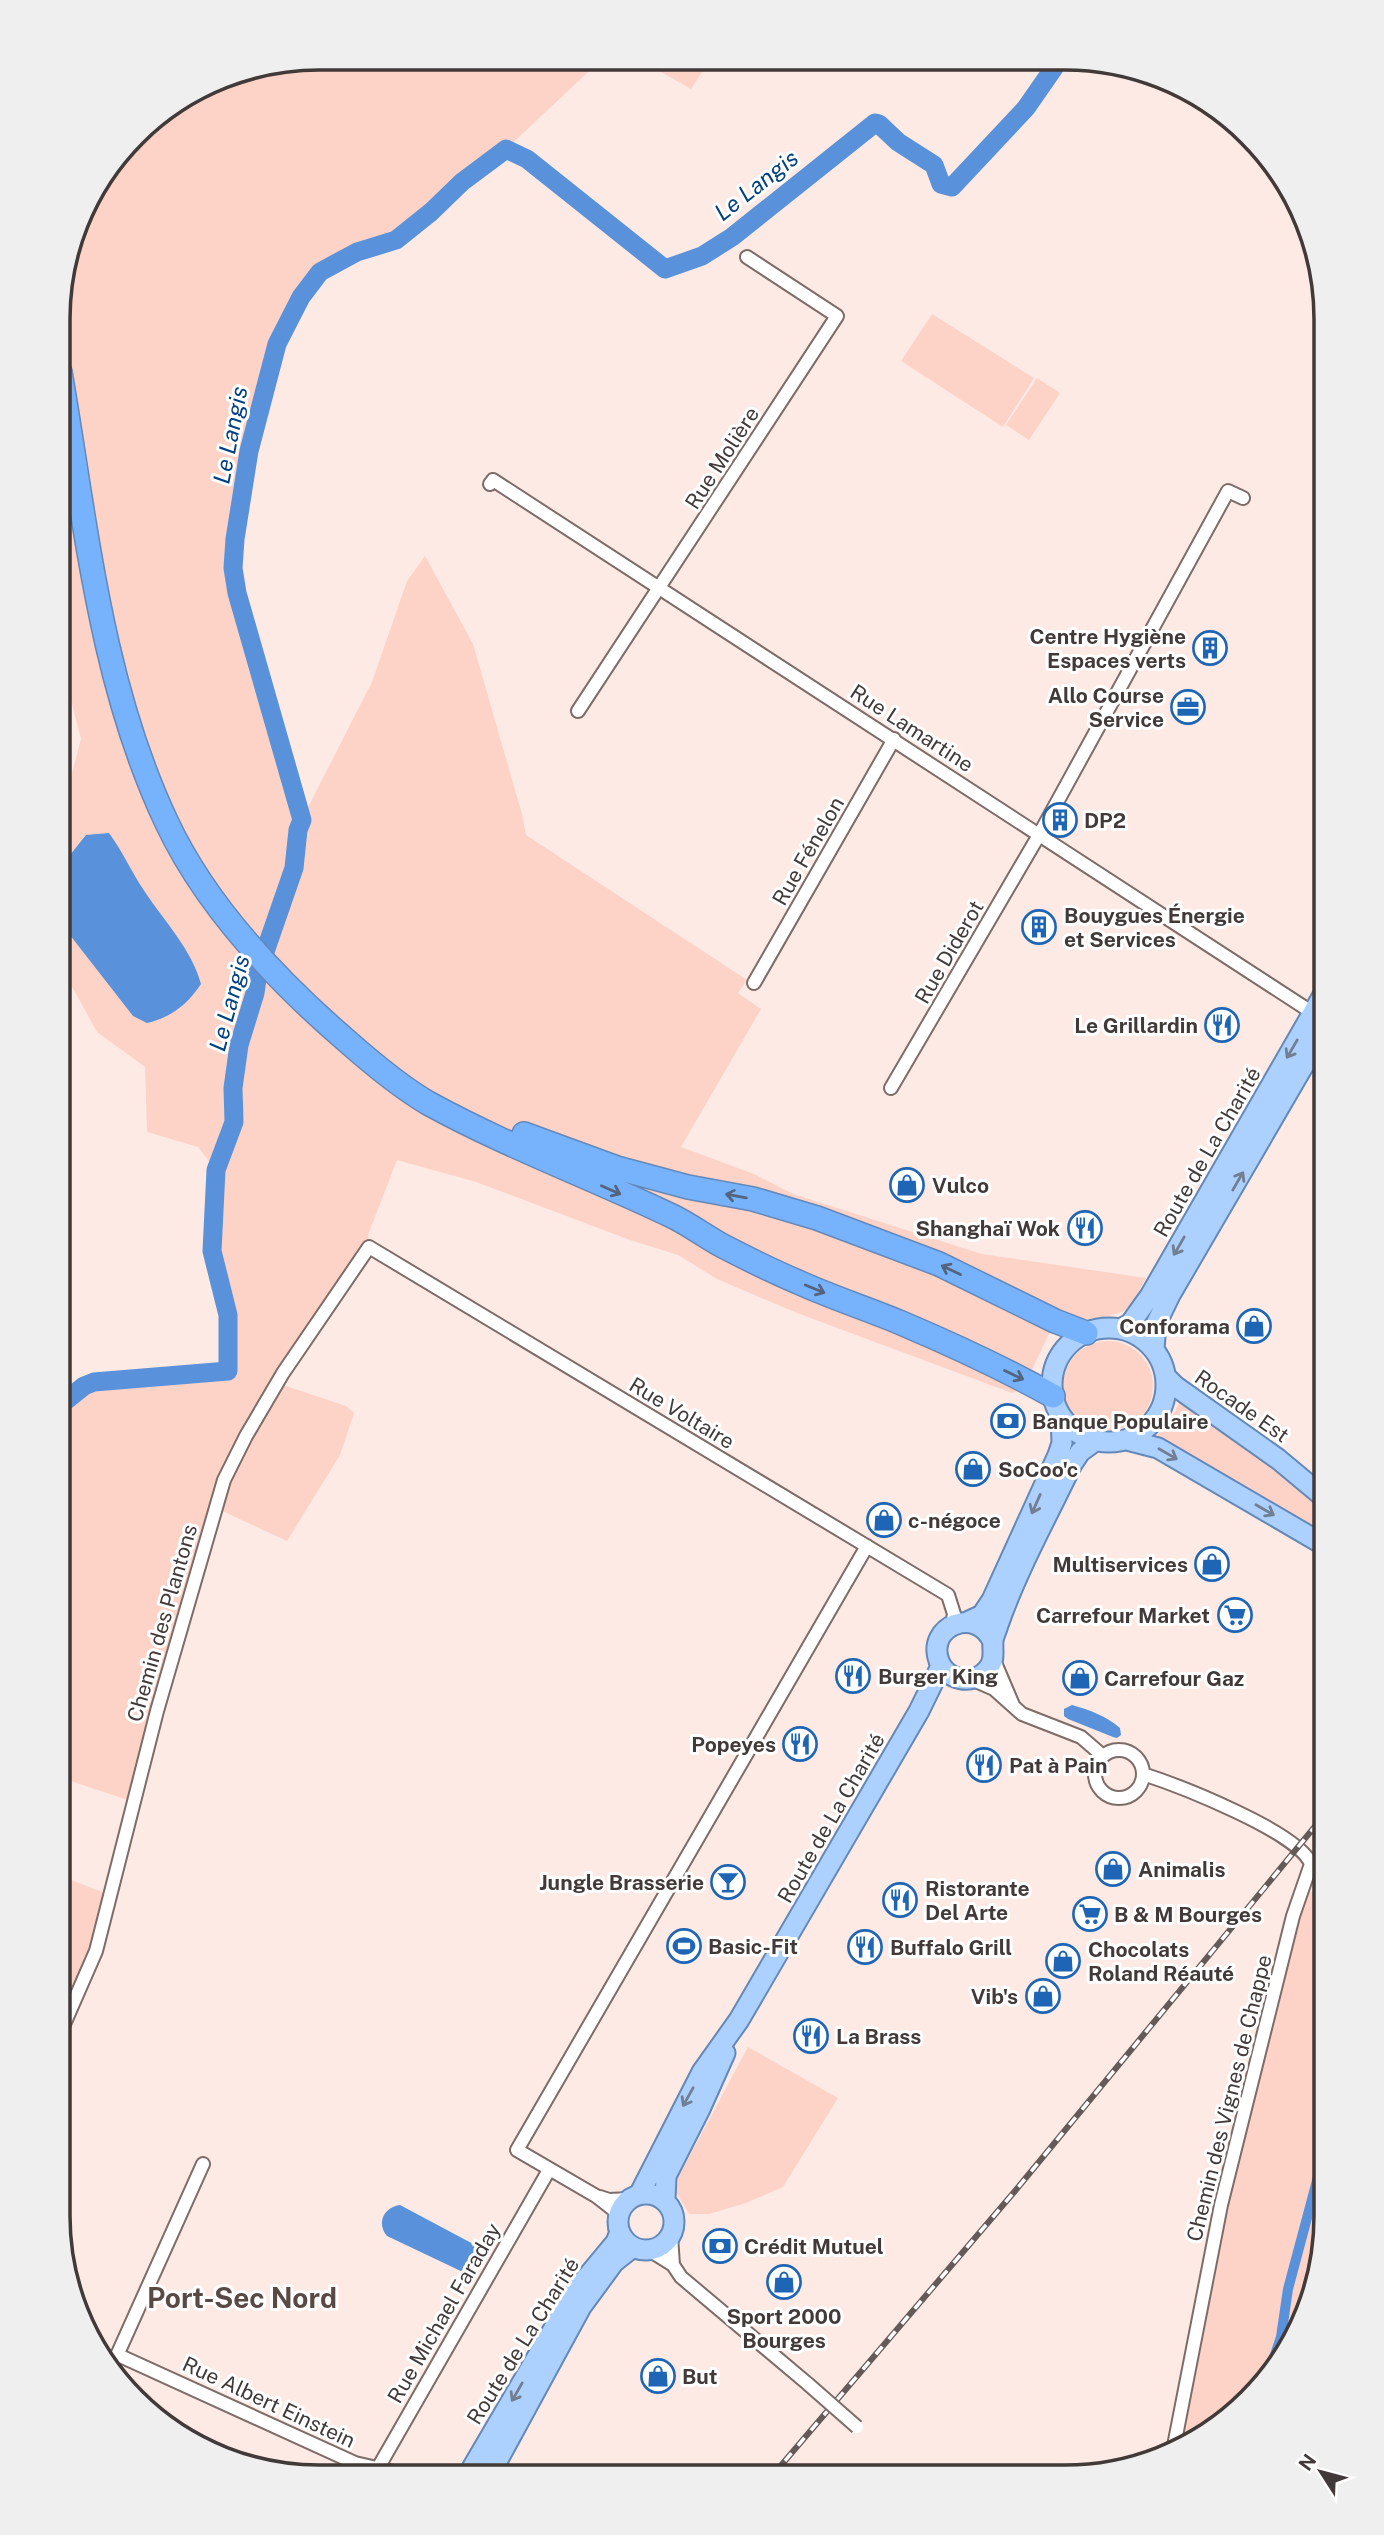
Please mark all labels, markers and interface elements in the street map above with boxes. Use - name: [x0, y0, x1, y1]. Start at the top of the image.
- water label: Le Langis: [709, 144, 803, 226]
- water label: Le Langis: [207, 384, 253, 486]
- street label: Rue Molière: [680, 402, 764, 514]
- place label: Centre Hygiène Espaces verts: [1029, 624, 1186, 673]
- building icon: Centre Hygiène Espaces verts: [1191, 629, 1229, 667]
- street label: Rue Lamartine: [846, 679, 978, 777]
- place label: Allo Course Service: [1048, 683, 1164, 732]
- office icon: Allo Course Service: [1169, 688, 1207, 726]
- street label: Rue Fénelon: [767, 792, 849, 910]
- building icon: DP2: [1041, 801, 1079, 839]
- place label: DP2: [1084, 808, 1126, 833]
- street label: Rue Diderot: [909, 896, 989, 1008]
- place label: Bouygues Énergie et Services: [1064, 903, 1245, 952]
- building icon: Bouygues Énergie et Services: [1020, 908, 1058, 946]
- water label: Le Langis: [203, 952, 255, 1054]
- restaurant icon: Le Grillardin: [1203, 1006, 1241, 1044]
- place label: Le Grillardin: [1074, 1013, 1198, 1038]
- one-way arrow: [1285, 1038, 1298, 1059]
- street label: Route de La Charité: [1148, 1063, 1266, 1241]
- shop icon: Vulco: [888, 1166, 926, 1204]
- one-way arrow: [1231, 1171, 1245, 1191]
- place label: Vulco: [932, 1173, 989, 1198]
- one-way arrow: [600, 1184, 621, 1197]
- one-way arrow: [725, 1189, 748, 1202]
- restaurant icon: Shanghaï Wok: [1066, 1209, 1104, 1247]
- place label: Shanghaï Wok: [915, 1216, 1060, 1241]
- one-way arrow: [1172, 1236, 1186, 1256]
- one-way arrow: [941, 1263, 962, 1277]
- one-way arrow: [804, 1284, 826, 1297]
- shop icon: Conforama: [1235, 1307, 1273, 1345]
- place label: Conforama: [1119, 1314, 1230, 1339]
- street label: Rocade Est: [1190, 1364, 1294, 1448]
- one-way arrow: [1003, 1369, 1024, 1382]
- street label: Rue Voltaire: [625, 1372, 739, 1454]
- bank icon: Banque Populaire: [989, 1402, 1027, 1440]
- place label: Banque Populaire: [1032, 1409, 1209, 1434]
- one-way arrow: [1157, 1447, 1177, 1461]
- shop icon: SoCoo'c: [954, 1450, 992, 1488]
- place label: SoCoo'c: [998, 1457, 1078, 1482]
- one-way arrow: [1029, 1493, 1042, 1514]
- shop icon: c-négoce: [865, 1501, 903, 1539]
- one-way arrow: [1254, 1504, 1274, 1518]
- place label: c-négoce: [908, 1508, 1001, 1533]
- street label: Chemin des Plantons: [122, 1521, 202, 1725]
- shop icon: Multiservices: [1193, 1545, 1231, 1583]
- place label: Multiservices: [1052, 1552, 1188, 1577]
- supermarket icon: Carrefour Market: [1216, 1596, 1254, 1634]
- place label: Carrefour Market: [1036, 1603, 1210, 1628]
- restaurant icon: Burger King: [834, 1657, 872, 1695]
- shop icon: Carrefour Gaz: [1061, 1659, 1099, 1697]
- place label: Burger King: [878, 1664, 998, 1689]
- place label: Carrefour Gaz: [1104, 1666, 1244, 1691]
- restaurant icon: Popeyes: [781, 1725, 819, 1763]
- street label: Route de La Charité: [772, 1729, 890, 1907]
- place label: Popeyes: [691, 1732, 776, 1757]
- restaurant icon: Pat à Pain: [965, 1746, 1003, 1784]
- place label: Pat à Pain: [1009, 1753, 1107, 1778]
- shop icon: Animalis: [1094, 1850, 1132, 1888]
- place label: Animalis: [1138, 1857, 1226, 1882]
- bar icon: Jungle Brasserie: [709, 1863, 747, 1901]
- place label: Jungle Brasserie: [539, 1870, 704, 1895]
- place label: Ristorante Del Arte: [925, 1876, 1030, 1925]
- restaurant icon: Ristorante Del Arte: [881, 1881, 919, 1919]
- supermarket icon: B & M Bourges: [1071, 1895, 1109, 1933]
- place label: B & M Bourges: [1114, 1902, 1262, 1927]
- sports icon: Basic-Fit: [665, 1927, 703, 1965]
- restaurant icon: Buffalo Grill: [846, 1928, 884, 1966]
- place label: Basic-Fit: [708, 1934, 798, 1959]
- place label: Buffalo Grill: [890, 1935, 1012, 1960]
- place label: Chocolats Roland Réauté: [1088, 1937, 1234, 1986]
- shop icon: Chocolats Roland Réauté: [1044, 1942, 1082, 1980]
- street label: Chemin des Vignes de Chappe: [1181, 1952, 1277, 2244]
- shop icon: Vib's: [1024, 1977, 1062, 2015]
- place label: Vib's: [971, 1984, 1018, 2009]
- restaurant icon: La Brass: [792, 2017, 830, 2055]
- place label: La Brass: [836, 2024, 921, 2049]
- one-way arrow: [681, 2086, 694, 2107]
- street label: Rue Michael Faraday: [382, 2219, 506, 2407]
- bank icon: Crédit Mutuel: [701, 2227, 739, 2265]
- place label: Crédit Mutuel: [744, 2234, 884, 2259]
- street label: Route de La Charité: [462, 2253, 584, 2429]
- shop icon: Sport 2000 Bourges: [765, 2263, 803, 2301]
- district label: Port-Sec Nord: [147, 2281, 337, 2314]
- place label: Sport 2000 Bourges: [726, 2304, 842, 2353]
- street label: Rue Albert Einstein: [179, 2351, 359, 2453]
- shop icon: But: [639, 2357, 677, 2395]
- place label: But: [682, 2364, 718, 2389]
- one-way arrow: [510, 2381, 524, 2401]
- north arrow: [1286, 2437, 1356, 2507]
- text: N: [1294, 2450, 1321, 2474]

